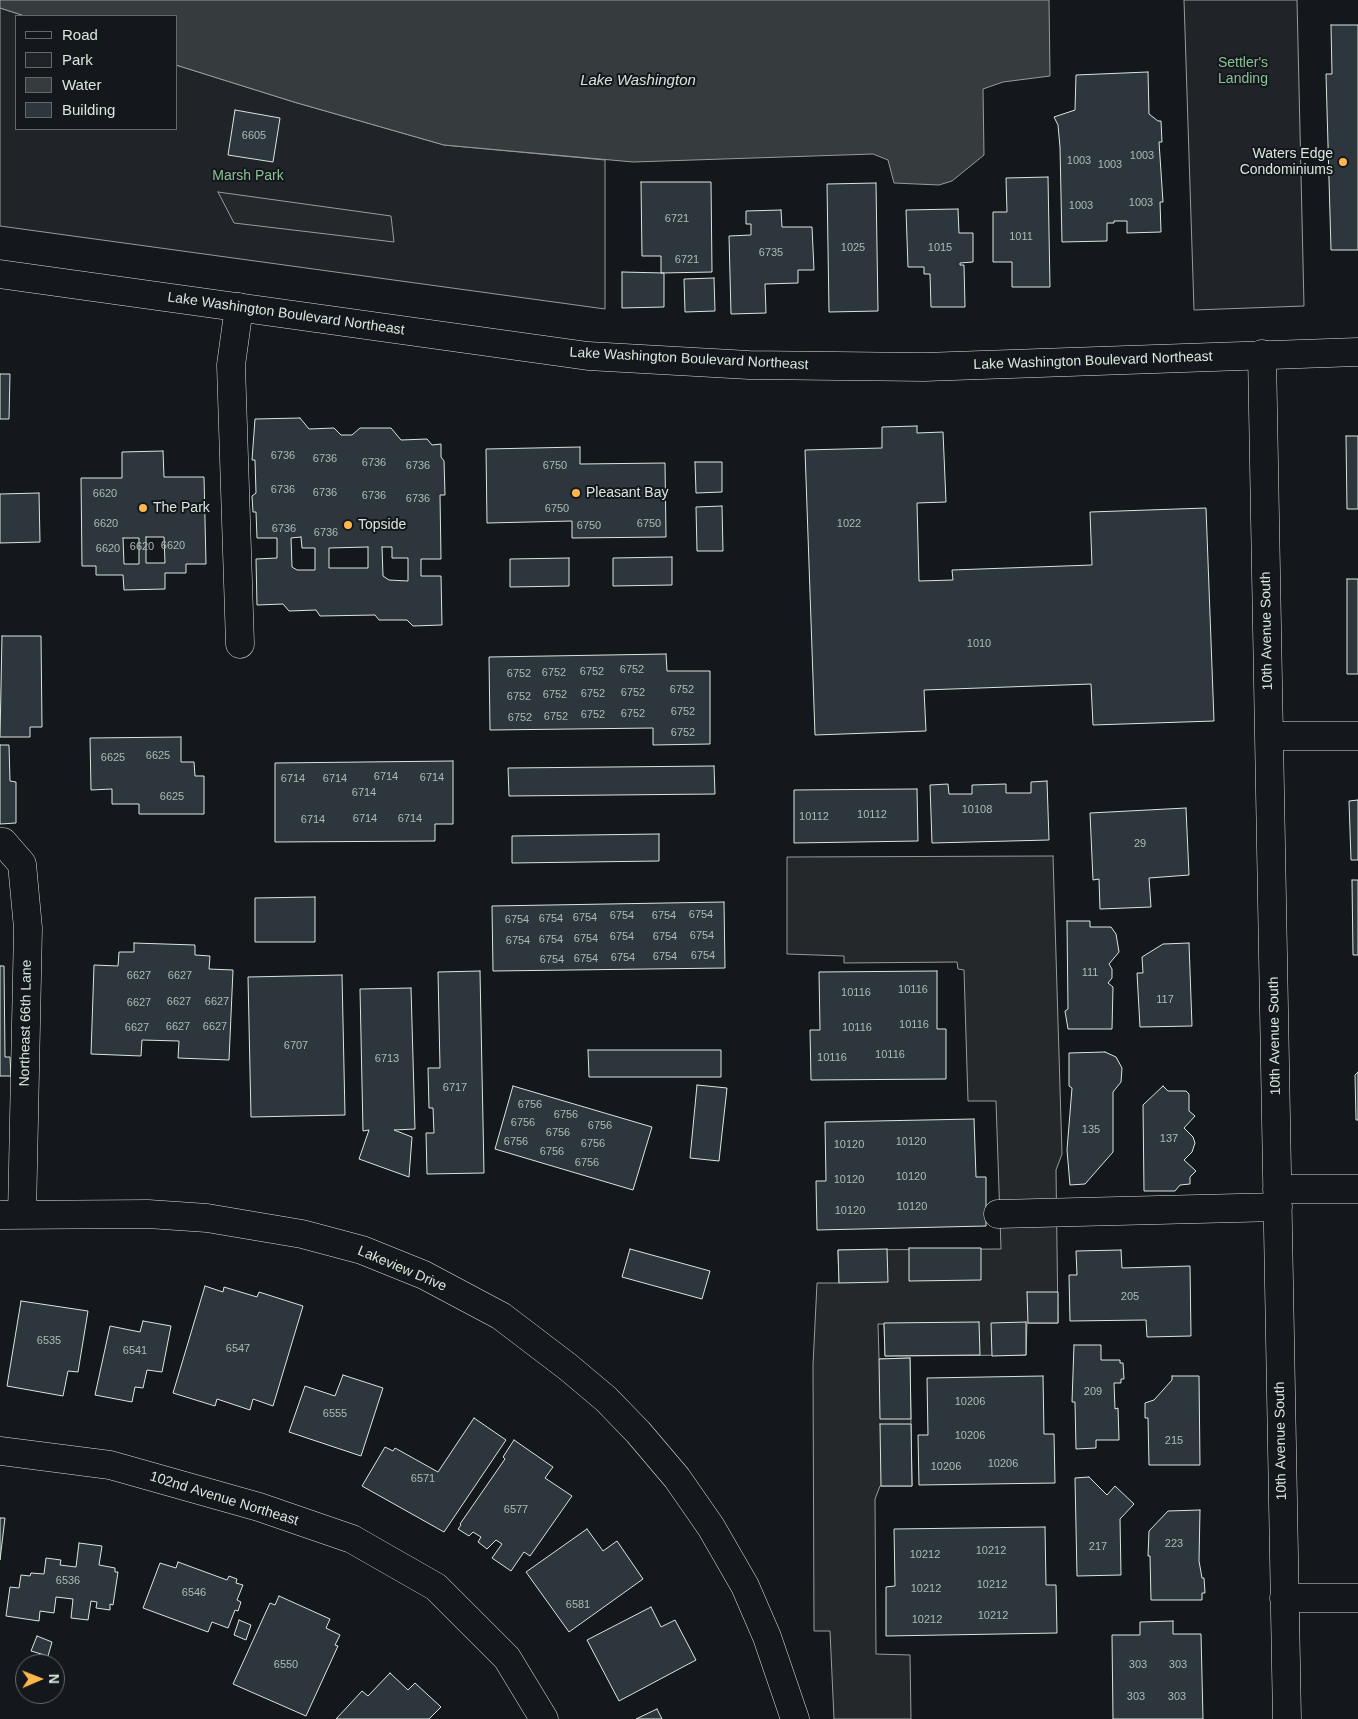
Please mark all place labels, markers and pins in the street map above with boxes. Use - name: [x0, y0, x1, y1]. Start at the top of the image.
- place label: Waters Edge Condominiums: [1240, 146, 1333, 178]
- marker: Waters Edge Condominiums: [1337, 156, 1349, 168]
- place label: Pleasant Bay: [586, 485, 668, 501]
- marker: Pleasant Bay: [570, 487, 582, 499]
- place label: The Park: [153, 500, 210, 516]
- marker: The Park: [137, 502, 149, 514]
- place label: Topside: [358, 517, 406, 533]
- marker: Topside: [342, 519, 354, 531]

